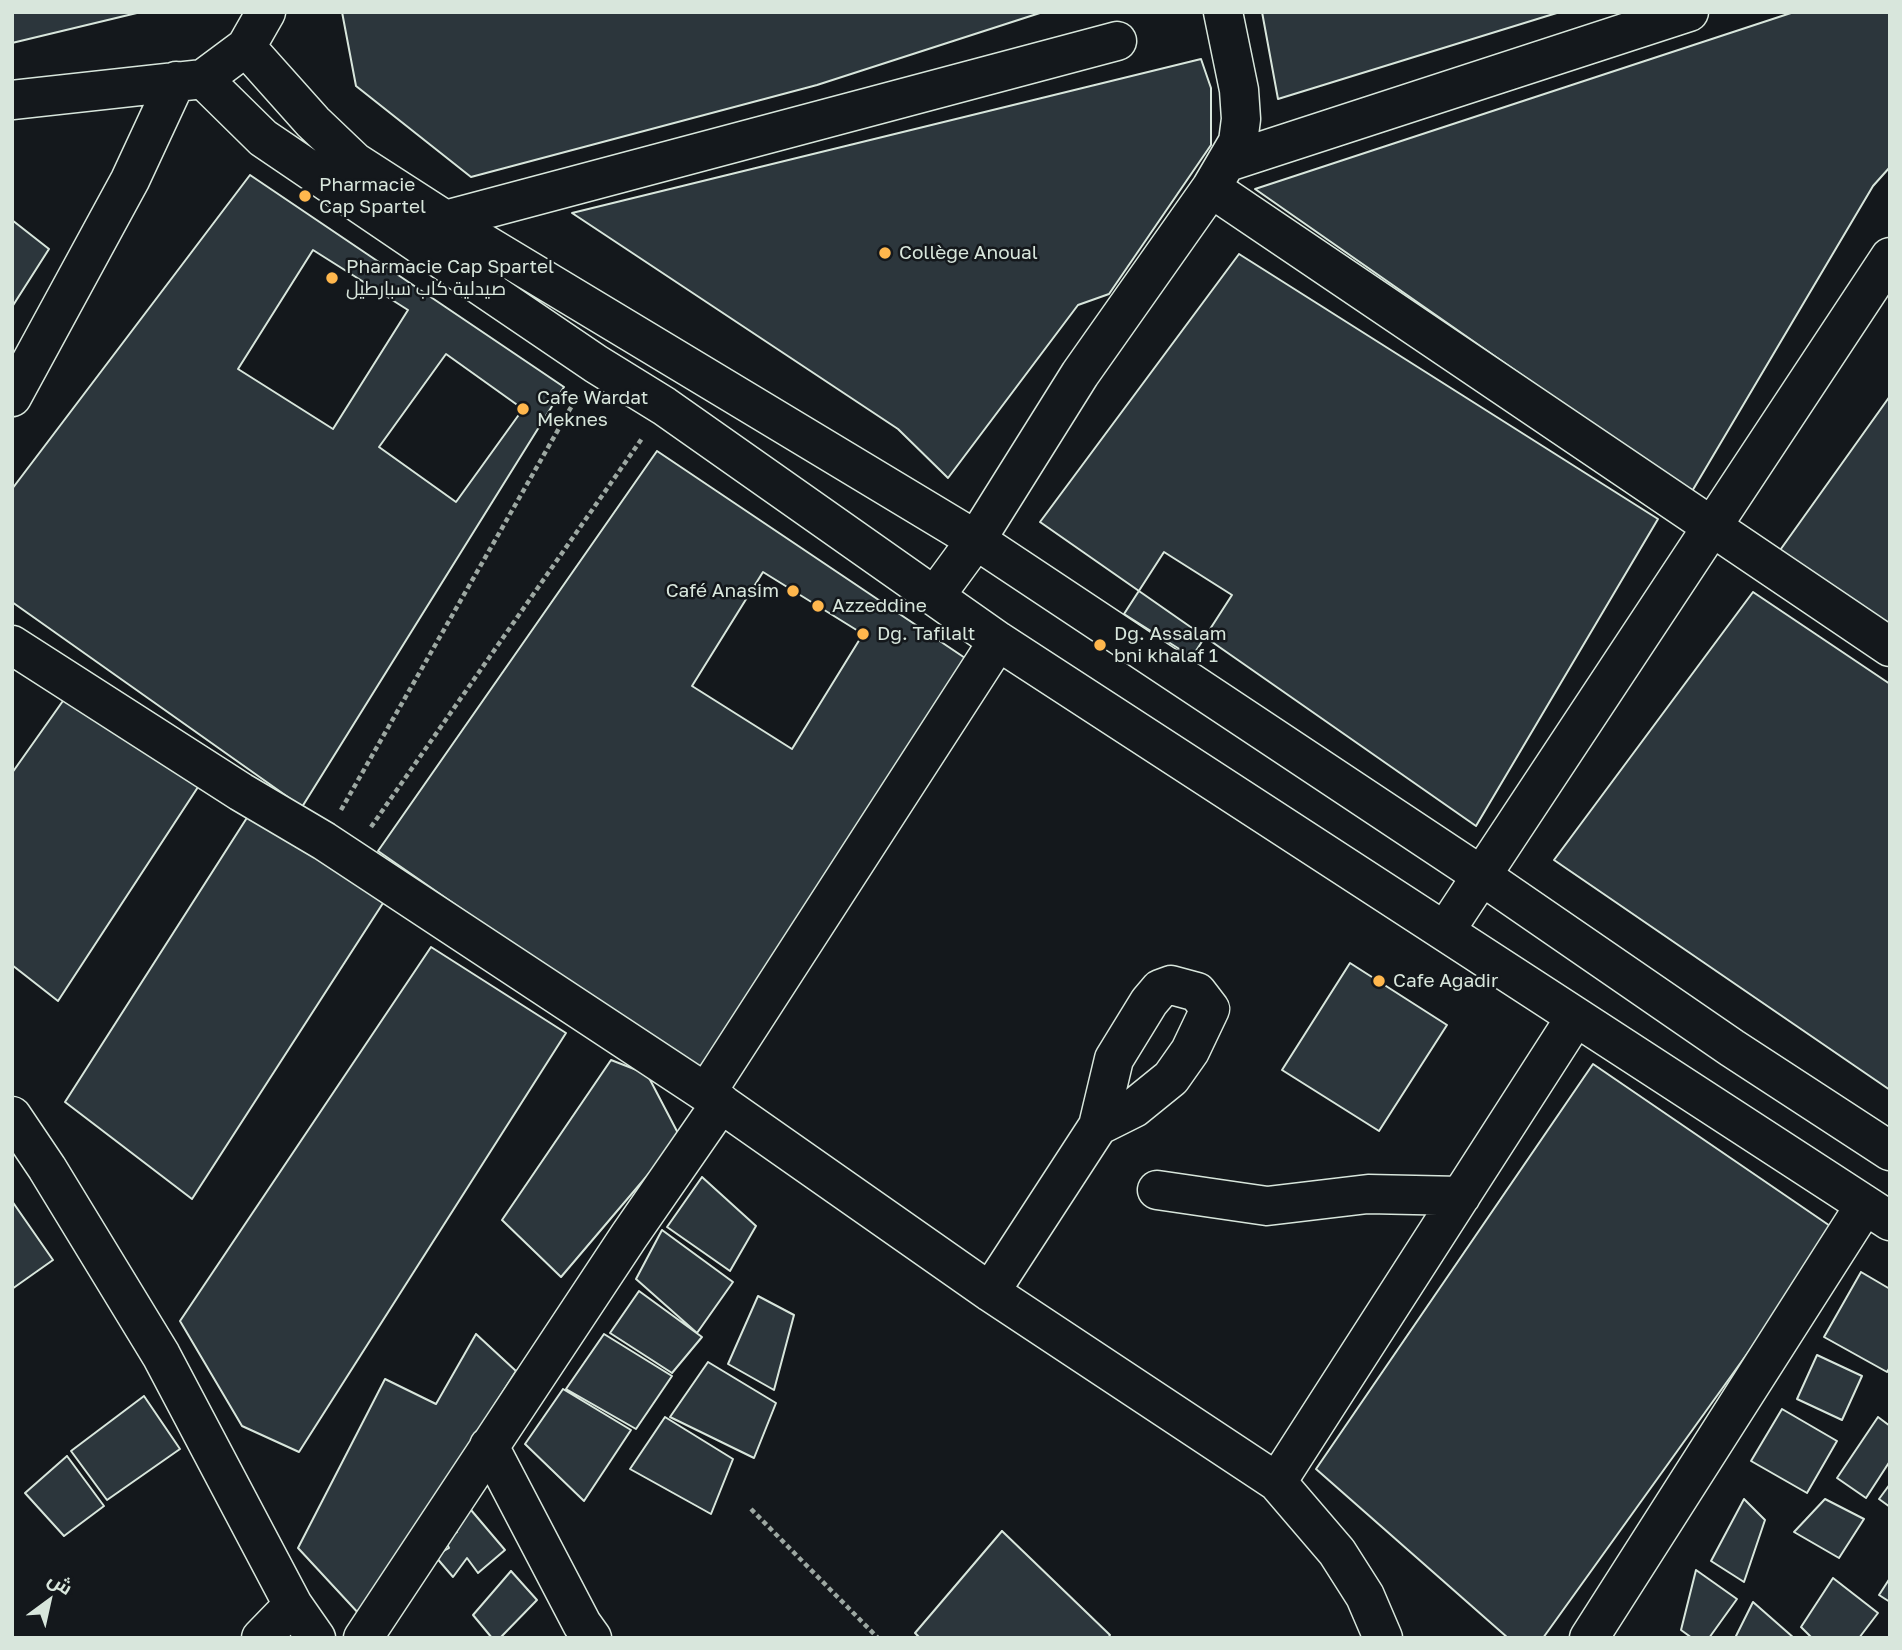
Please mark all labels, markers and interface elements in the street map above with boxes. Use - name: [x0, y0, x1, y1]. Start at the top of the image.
- place label: Pharmacie Cap Spartel: [319, 174, 426, 218]
- marker: Pharmacie Cap Spartel: [297, 188, 313, 204]
- place label: Collège Anoual: [899, 242, 1038, 264]
- marker: Collège Anoual: [877, 245, 893, 261]
- place label: Pharmacie Cap Spartel صيدلية كاب سبارطيل: [346, 256, 554, 300]
- marker: Pharmacie Cap Spartel صيدلية كاب سبارطيل: [324, 270, 340, 286]
- place label: Cafe Wardat Meknes: [537, 387, 648, 431]
- marker: Cafe Wardat Meknes: [515, 401, 531, 417]
- place label: Café Anasim: [666, 580, 779, 602]
- marker: Café Anasim: [785, 583, 801, 599]
- place label: Azzeddine: [832, 595, 927, 617]
- marker: Azzeddine: [810, 598, 826, 614]
- place label: Dg. Tafilalt: [877, 623, 975, 645]
- place label: Dg. Assalam bni khalaf 1: [1114, 623, 1227, 667]
- marker: Dg. Tafilalt: [855, 626, 871, 642]
- marker: Dg. Assalam bni khalaf 1: [1092, 637, 1108, 653]
- place label: Cafe Agadir: [1393, 970, 1498, 992]
- marker: Cafe Agadir: [1371, 973, 1387, 989]
- north arrow: [14, 1566, 84, 1636]
- text: ش: [44, 1567, 77, 1599]

